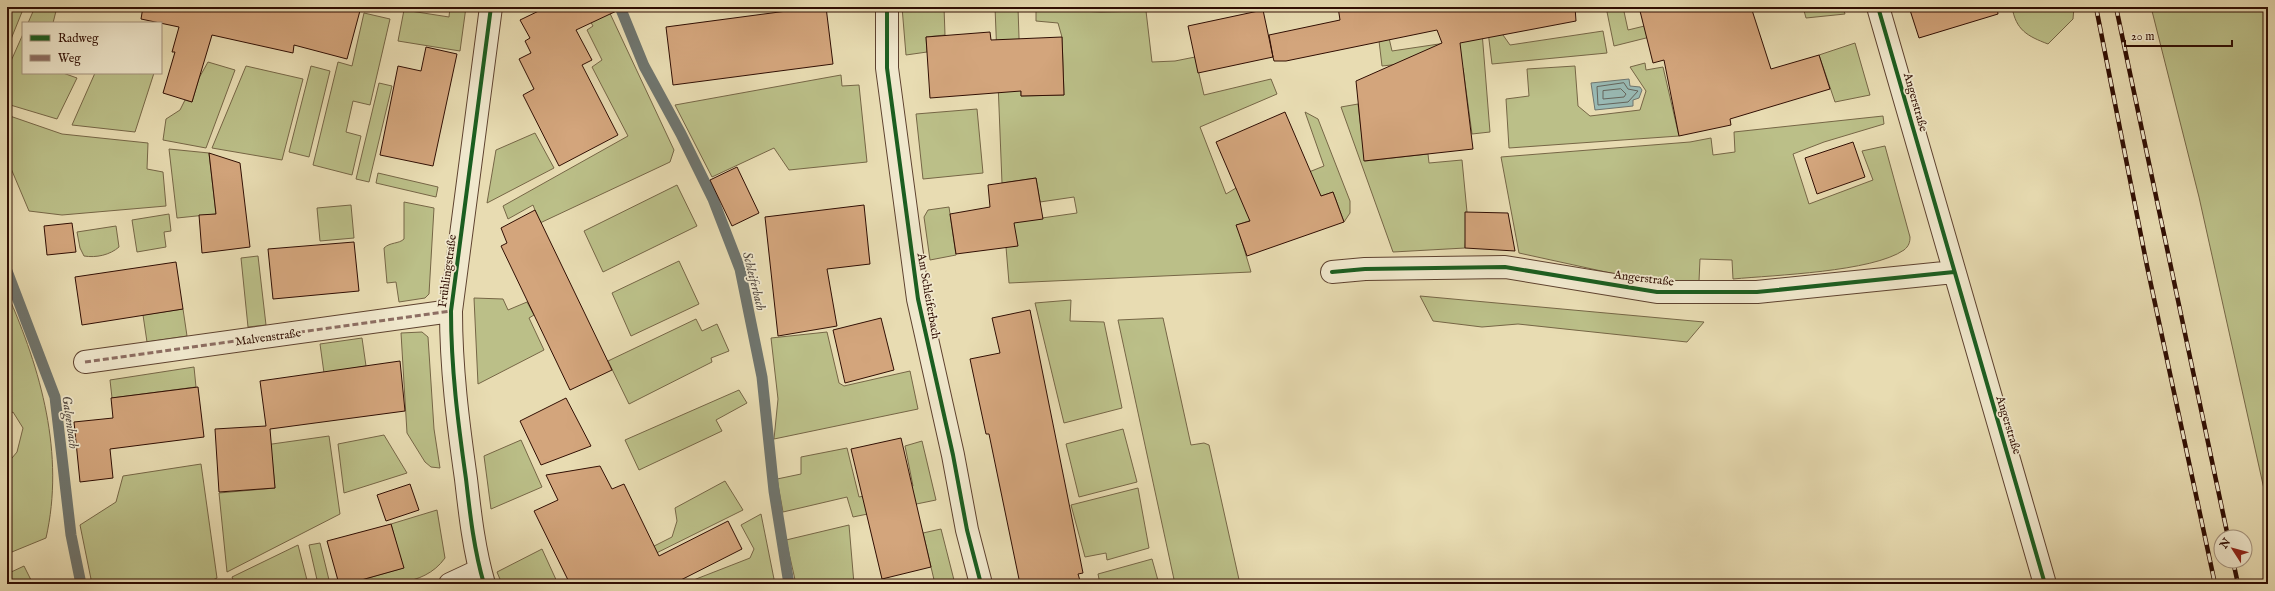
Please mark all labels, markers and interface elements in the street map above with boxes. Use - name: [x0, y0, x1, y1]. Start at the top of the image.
- legend: [22, 22, 162, 74]
- scale bar: [2125, 22, 2232, 48]
- text: 20 m: [2131, 29, 2154, 44]
- text: Radweg: [58, 31, 99, 46]
- text: Weg: [58, 51, 81, 66]
- street label: Angerstraße: [1900, 70, 1931, 134]
- street label: Frühlingstraße: [435, 233, 460, 309]
- water label: Schleiferbach: [738, 250, 769, 313]
- street label: Am Schleiferbach: [913, 251, 944, 341]
- street label: Angerstraße: [1612, 267, 1675, 290]
- street label: Malvenstraße: [234, 325, 302, 350]
- street label: Angerstraße: [1992, 393, 2025, 457]
- water label: Galgenbach: [56, 395, 82, 450]
- north arrow: [2213, 529, 2253, 569]
- text: N: [2217, 535, 2234, 552]

